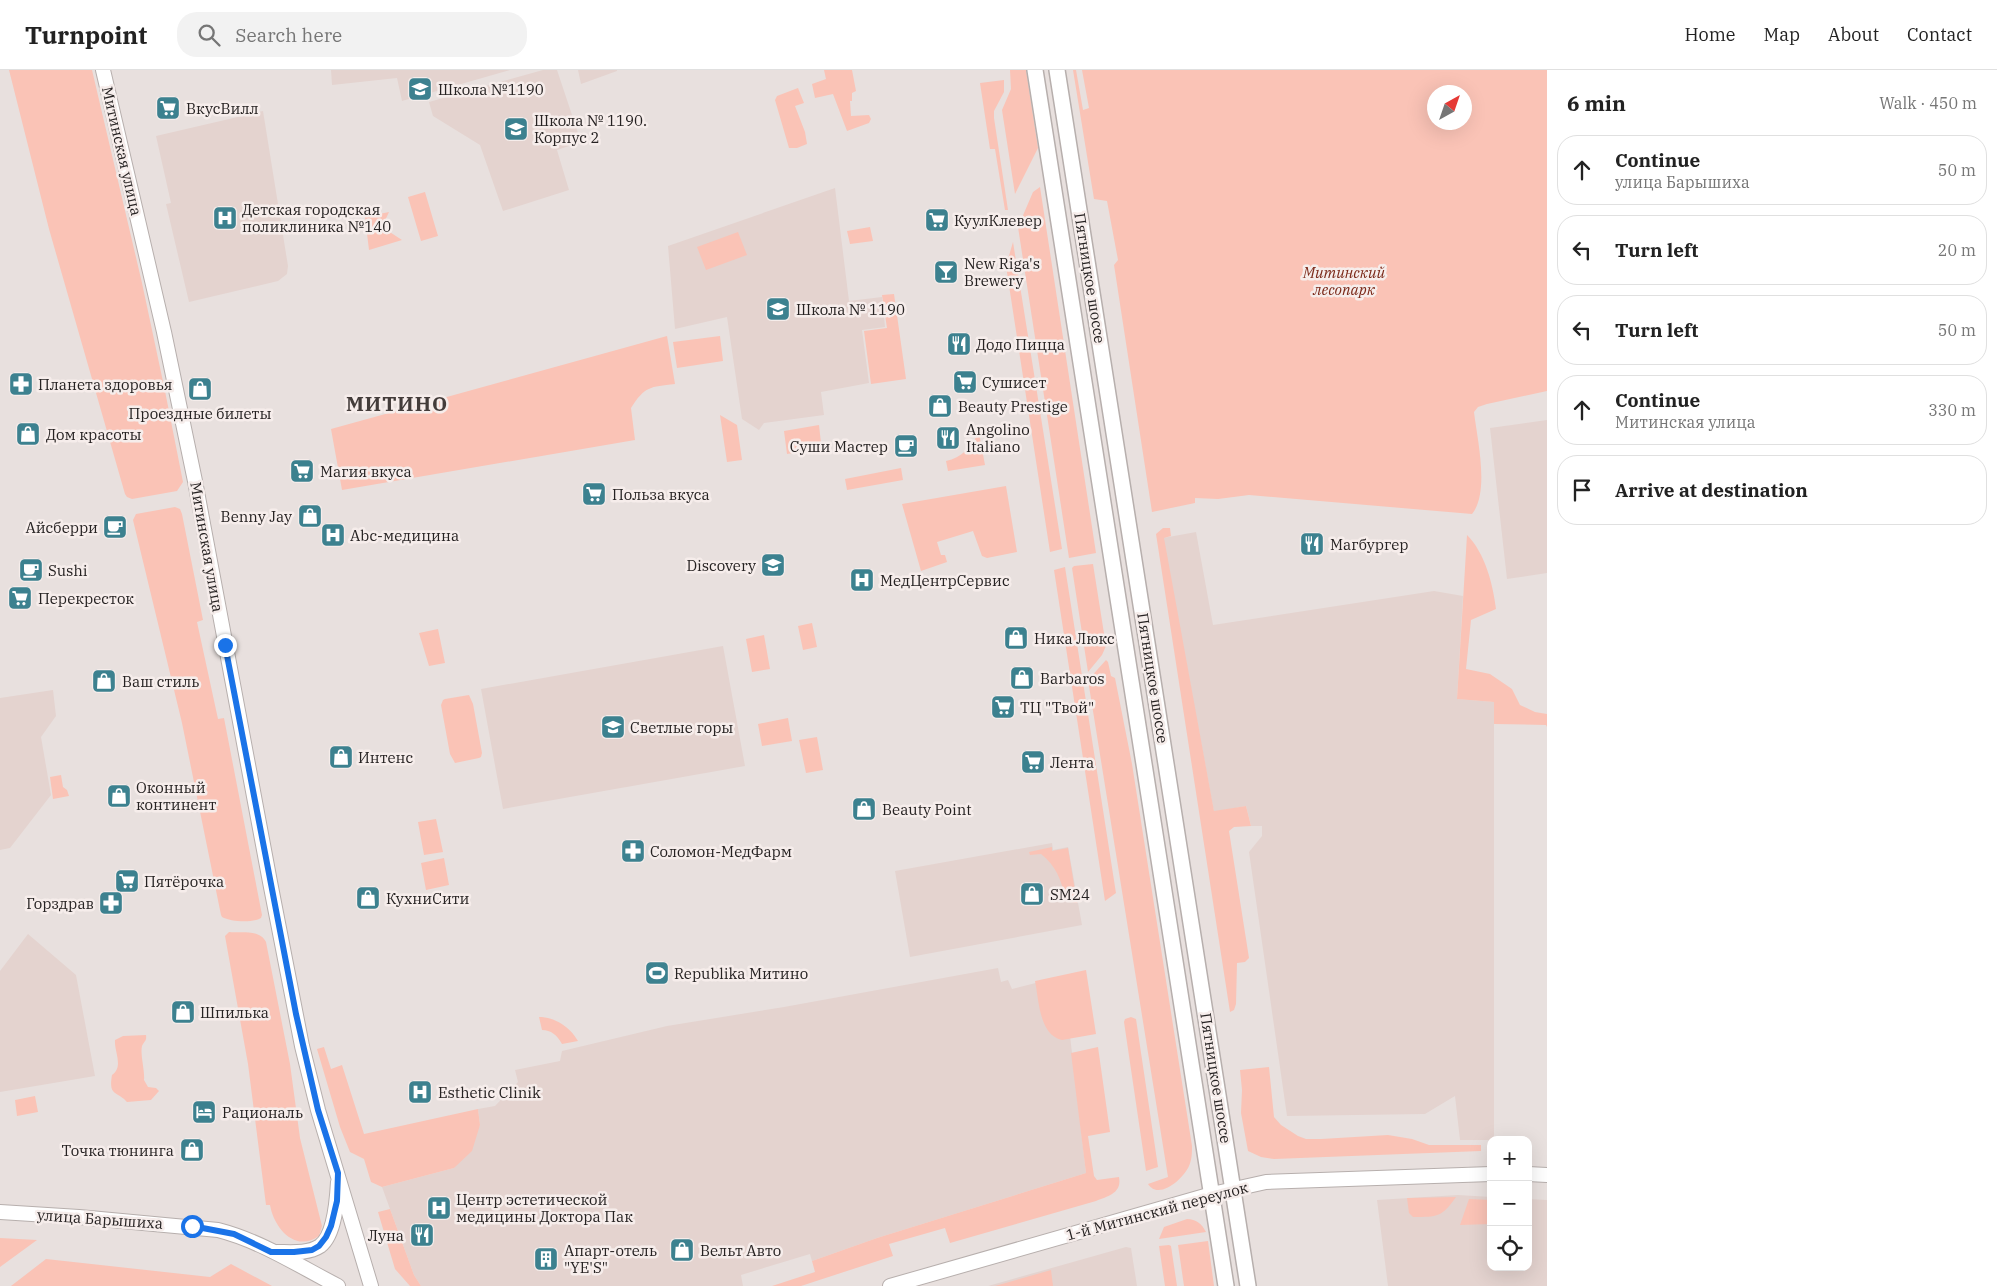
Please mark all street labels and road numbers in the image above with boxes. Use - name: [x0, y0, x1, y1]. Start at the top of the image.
- street label: Митинская улица: [98, 85, 146, 217]
- street label: Пятницкое шоссе: [1070, 212, 1110, 344]
- street label: Митинская улица: [186, 480, 228, 614]
- street label: Пятницкое шоссе: [1133, 612, 1173, 744]
- street label: Пятницкое шоссе: [1196, 1012, 1236, 1144]
- street label: 1-й Митинский переулок: [1064, 1177, 1250, 1244]
- street label: улица Барышиха: [36, 1205, 164, 1233]

